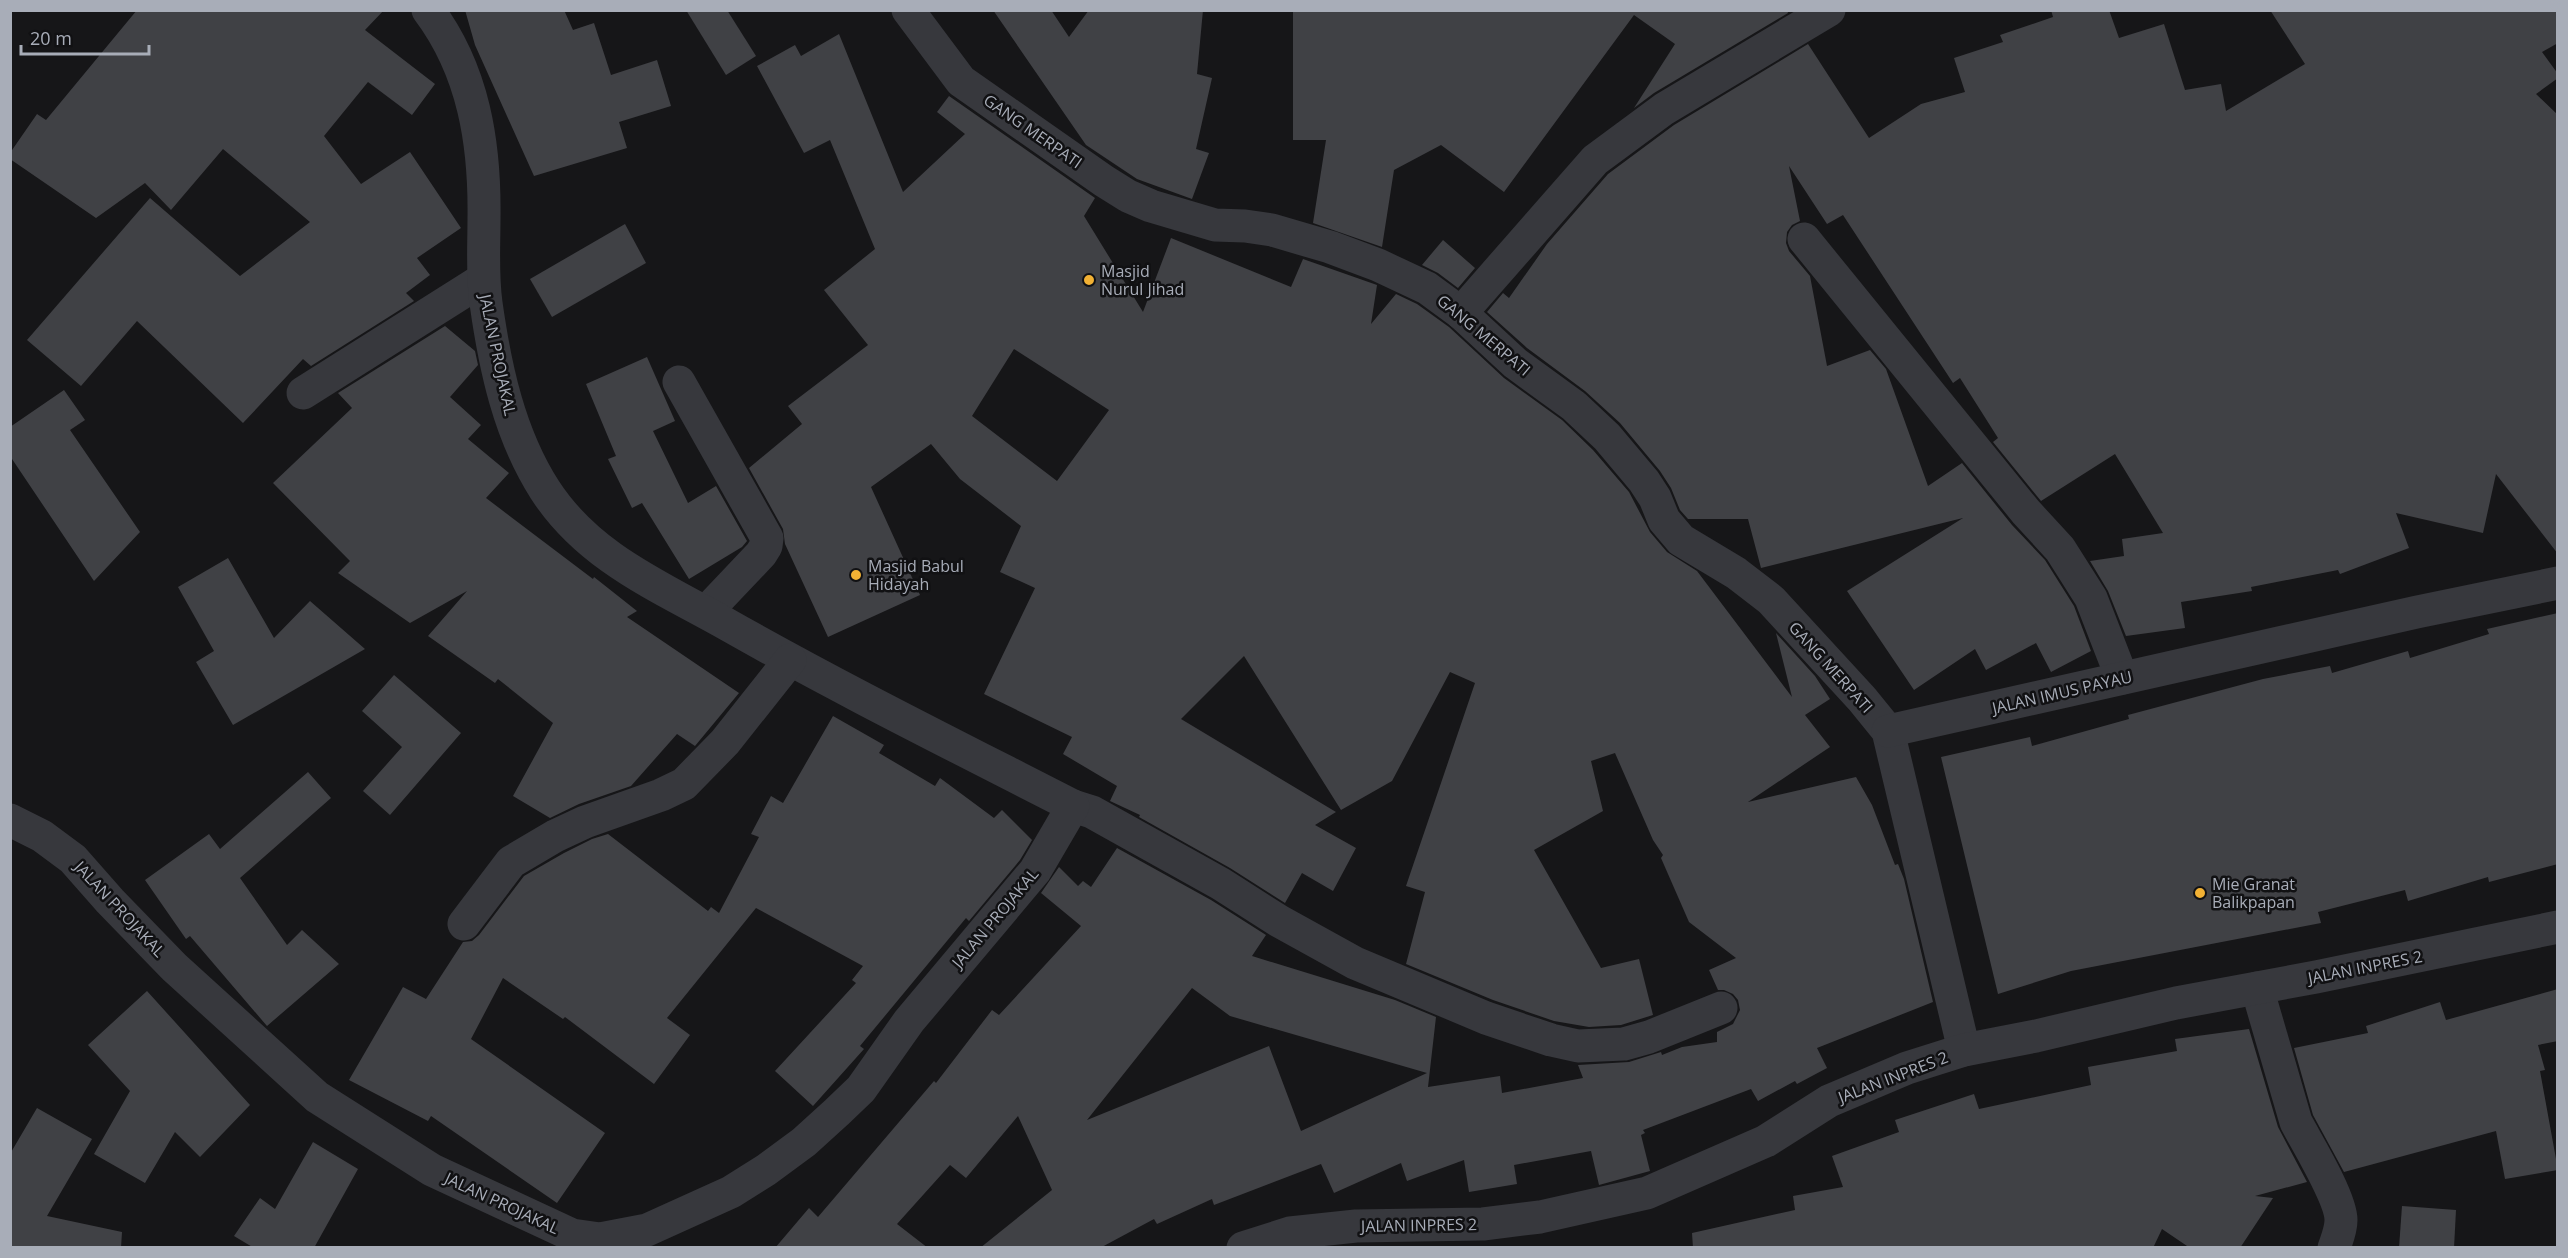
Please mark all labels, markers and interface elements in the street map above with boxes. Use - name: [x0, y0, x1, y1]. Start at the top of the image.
- scale bar: [21, 18, 148, 56]
- text: 20 m: [30, 26, 72, 50]
- street label: GANG MERPATI: [979, 89, 1087, 173]
- place label: Masjid Nurul Jihad: [1101, 260, 1184, 300]
- marker: Masjid Nurul Jihad: [1082, 273, 1096, 287]
- street label: GANG MERPATI: [1433, 289, 1535, 381]
- street label: JALAN PROJAKAL: [474, 290, 522, 418]
- place label: Masjid Babul Hidayah: [868, 555, 964, 595]
- marker: Masjid Babul Hidayah: [849, 568, 863, 582]
- street label: GANG MERPATI: [1784, 617, 1878, 717]
- street label: JALAN IMUS PAYAU: [1988, 665, 2134, 719]
- street label: JALAN PROJAKAL: [68, 855, 170, 962]
- street label: JALAN PROJAKAL: [946, 864, 1043, 974]
- place label: Mie Granat Balikpapan: [2212, 873, 2295, 913]
- marker: Mie Granat Balikpapan: [2193, 886, 2207, 900]
- street label: JALAN INPRES 2: [2304, 945, 2424, 989]
- street label: JALAN INPRES 2: [1833, 1046, 1951, 1109]
- street label: JALAN PROJAKAL: [439, 1166, 563, 1239]
- street label: JALAN INPRES 2: [1359, 1213, 1477, 1237]

